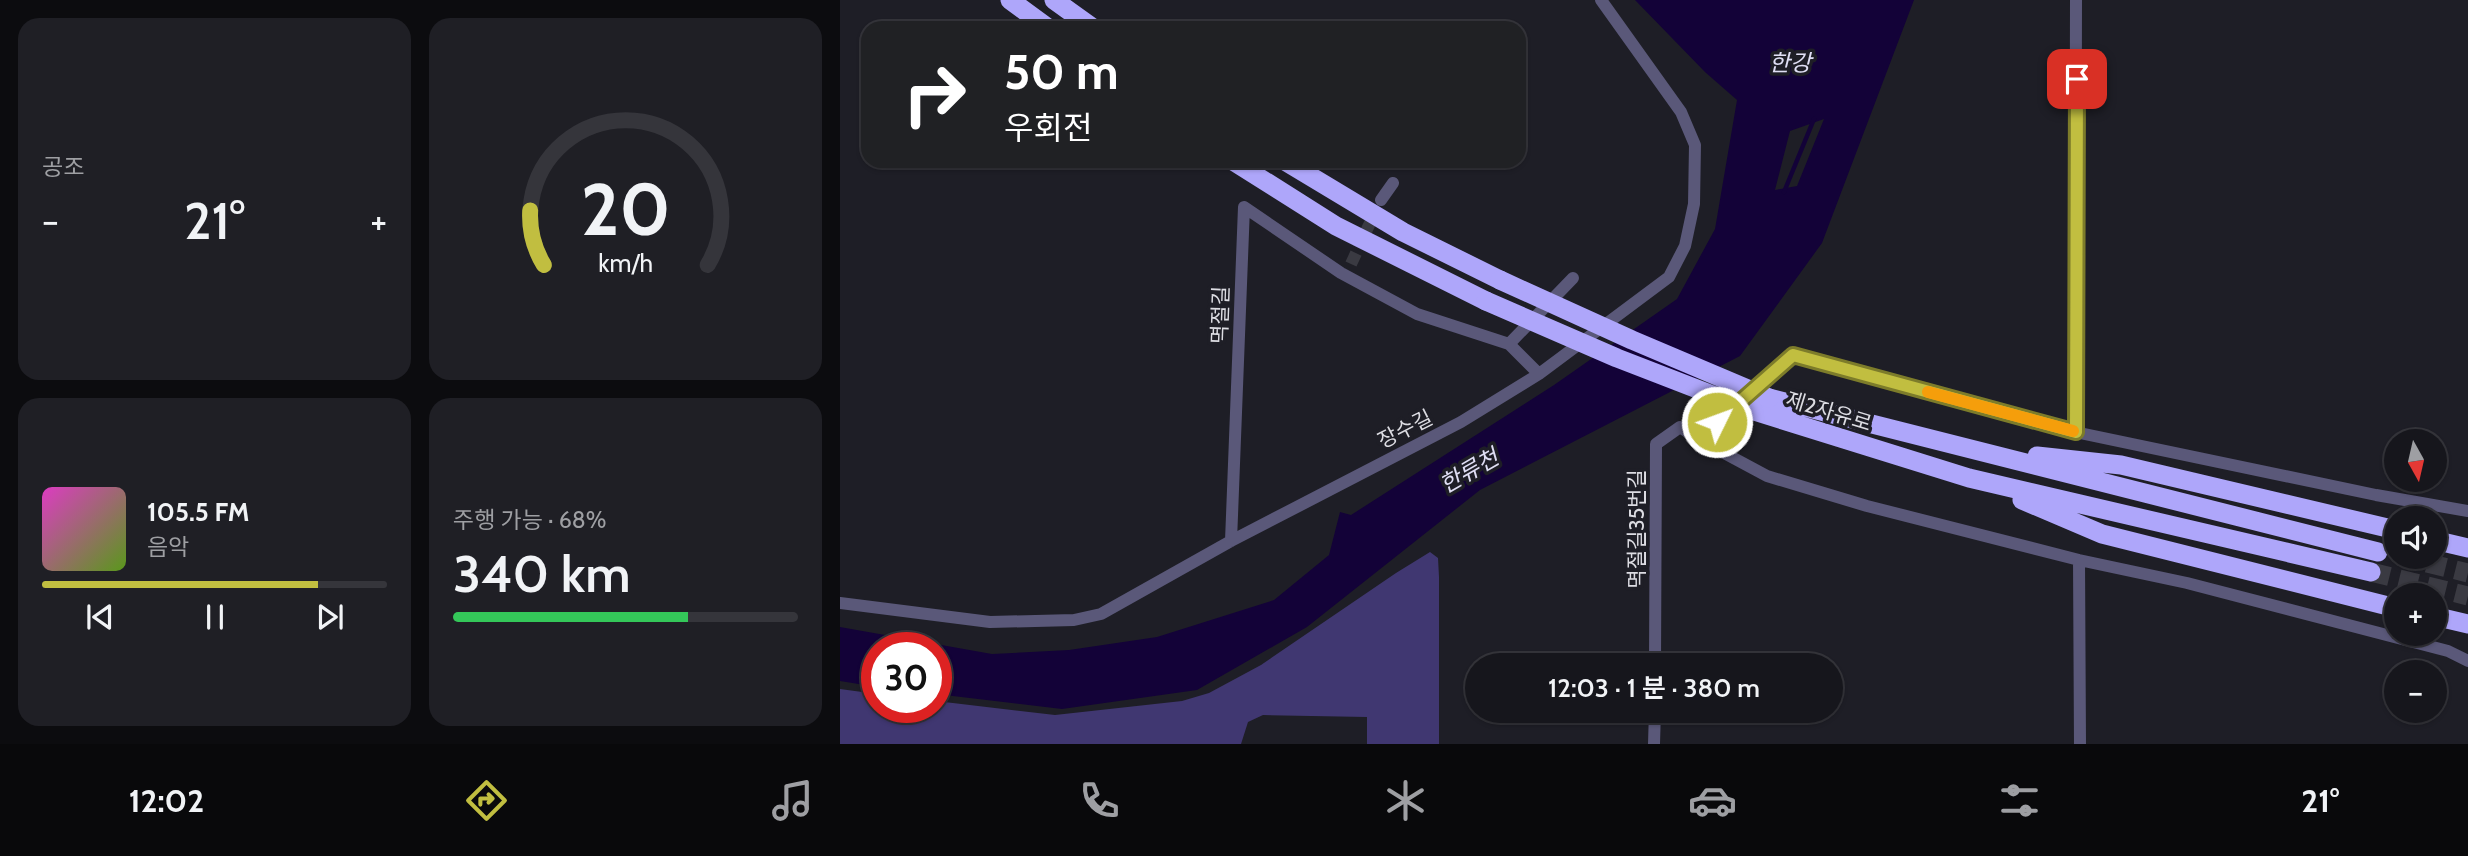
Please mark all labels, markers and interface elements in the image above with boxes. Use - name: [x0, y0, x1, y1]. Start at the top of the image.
- text: 50 m: [1004, 42, 1119, 101]
- icon: right: [889, 49, 980, 140]
- water label: 한강: [1769, 49, 1814, 77]
- pin: [2047, 49, 2107, 109]
- icon: arrive: [2058, 60, 2096, 98]
- text: 우회전: [1004, 108, 1092, 147]
- text: 공조: [42, 153, 84, 181]
- text: 20: [581, 165, 670, 253]
- text: 21°: [184, 189, 245, 252]
- text: −: [42, 197, 59, 244]
- text: +: [370, 197, 387, 244]
- text: km/h: [598, 248, 653, 278]
- street label: 멱절길: [1206, 286, 1234, 344]
- position arrow: [1680, 385, 1754, 459]
- street label: 제2자유로: [1783, 386, 1875, 436]
- street label: 장수길: [1373, 405, 1437, 453]
- north arrow: [2384, 429, 2446, 492]
- map controls: [2384, 429, 2447, 723]
- water label: 한류천: [1435, 442, 1506, 499]
- street label: 멱절길35번길: [1624, 469, 1649, 589]
- text: 105.5 FM: [147, 496, 249, 528]
- text: 주행 가능 · 68%: [453, 506, 606, 534]
- button: sound: [2384, 506, 2447, 569]
- text: 음악: [147, 533, 189, 561]
- text: 340 km: [453, 542, 631, 605]
- button: +: [2384, 583, 2447, 646]
- icon: previous: [81, 598, 119, 636]
- icon: pause: [196, 598, 234, 636]
- icon: next: [311, 598, 349, 636]
- speed limit sign: 30: [861, 632, 952, 723]
- button: −: [2384, 660, 2447, 723]
- text: 12:03 · 1 분 · 380 m: [1548, 672, 1760, 704]
- icon: directions: [462, 776, 511, 825]
- icon: music: [768, 776, 817, 825]
- icon: phone: [1075, 776, 1124, 825]
- icon: climate: [1381, 776, 1430, 825]
- icon: car: [1688, 776, 1737, 825]
- icon: filters: [1995, 776, 2044, 825]
- text: 12:02: [129, 781, 204, 820]
- text: 21°: [2301, 781, 2339, 820]

